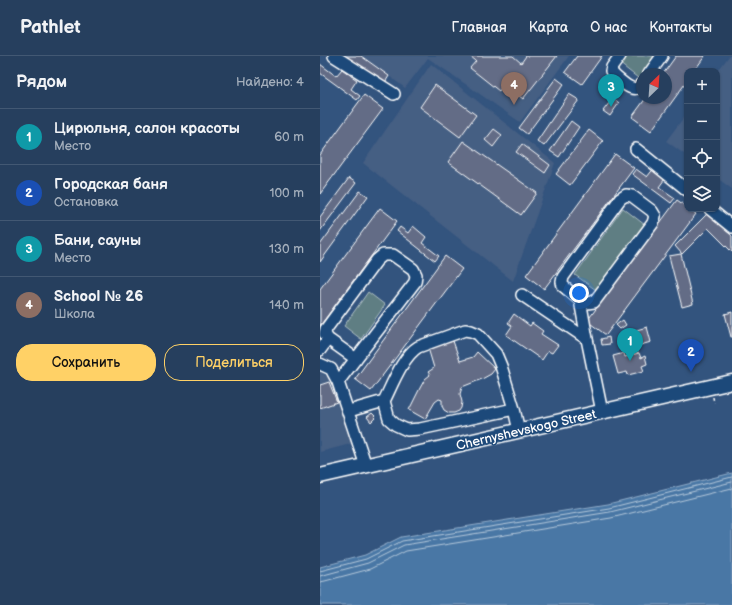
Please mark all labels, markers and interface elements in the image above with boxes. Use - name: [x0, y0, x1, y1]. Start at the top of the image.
- text: Pathlet: [20, 16, 81, 39]
- text: Главная: [452, 19, 507, 36]
- text: Карта: [529, 19, 568, 36]
- text: О нас: [590, 19, 627, 36]
- text: Контакты: [649, 19, 712, 36]
- north arrow: [636, 68, 672, 104]
- map controls: [684, 68, 720, 212]
- button: +: [684, 68, 720, 104]
- text: Рядом: [16, 72, 67, 92]
- pin: 4: [501, 72, 527, 105]
- text: Найдено: 4: [236, 74, 304, 90]
- pin: 3: [598, 74, 624, 107]
- button: −: [684, 104, 720, 140]
- text: Цирюльня, салон красоты: [54, 119, 240, 138]
- text: 1: [26, 129, 32, 145]
- text: 60 m: [274, 129, 304, 145]
- text: Место: [54, 138, 91, 154]
- button: locate: [684, 140, 720, 176]
- text: Городская баня: [54, 175, 168, 194]
- button: layers: [684, 176, 720, 212]
- text: 2: [25, 185, 33, 201]
- text: 100 m: [269, 185, 304, 201]
- text: Остановка: [54, 194, 119, 210]
- text: Бани, сауны: [54, 231, 141, 250]
- text: 3: [25, 241, 33, 257]
- text: 130 m: [269, 241, 304, 257]
- text: Место: [54, 250, 91, 266]
- your location: [569, 283, 589, 303]
- text: School № 26: [54, 287, 143, 306]
- text: 4: [25, 297, 33, 313]
- text: 140 m: [269, 297, 304, 313]
- text: Школа: [54, 306, 95, 322]
- pin: 1: [617, 328, 643, 361]
- pin: 2: [678, 339, 704, 372]
- button: Сохранить: [16, 344, 156, 381]
- button: Поделиться: [164, 344, 304, 381]
- street label: Chernyshevskogo Street: [455, 406, 598, 454]

